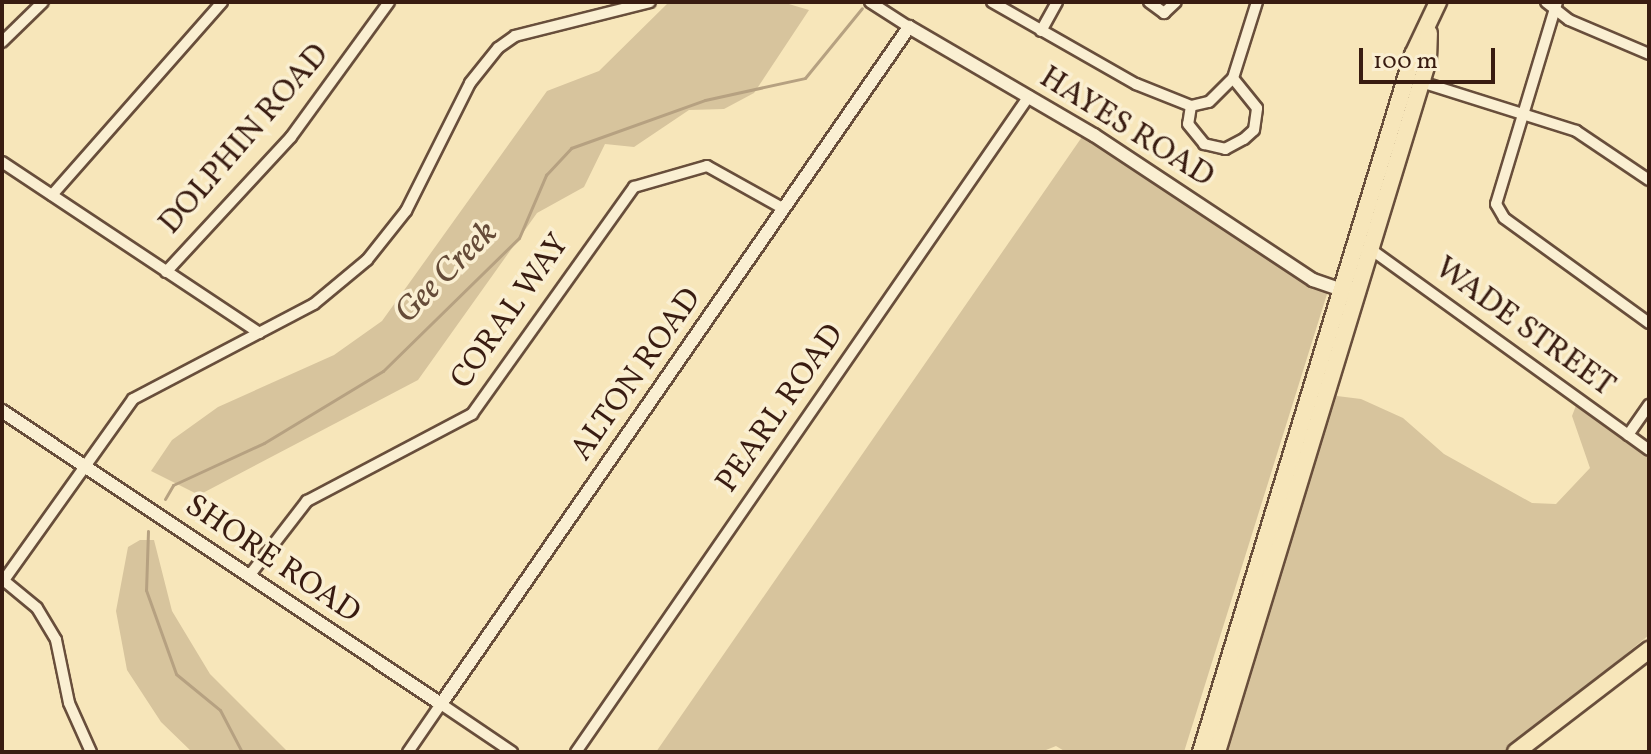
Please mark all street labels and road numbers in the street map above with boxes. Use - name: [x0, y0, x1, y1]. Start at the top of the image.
- street label: DOLPHIN ROAD: [152, 37, 338, 243]
- street label: HAYES ROAD: [1032, 59, 1220, 197]
- street label: CORAL WAY: [443, 227, 579, 397]
- street label: WADE STREET: [1427, 250, 1621, 406]
- street label: ALTON ROAD: [563, 281, 711, 469]
- street label: PEARL ROAD: [709, 317, 853, 501]
- street label: SHORE ROAD: [177, 487, 367, 633]

